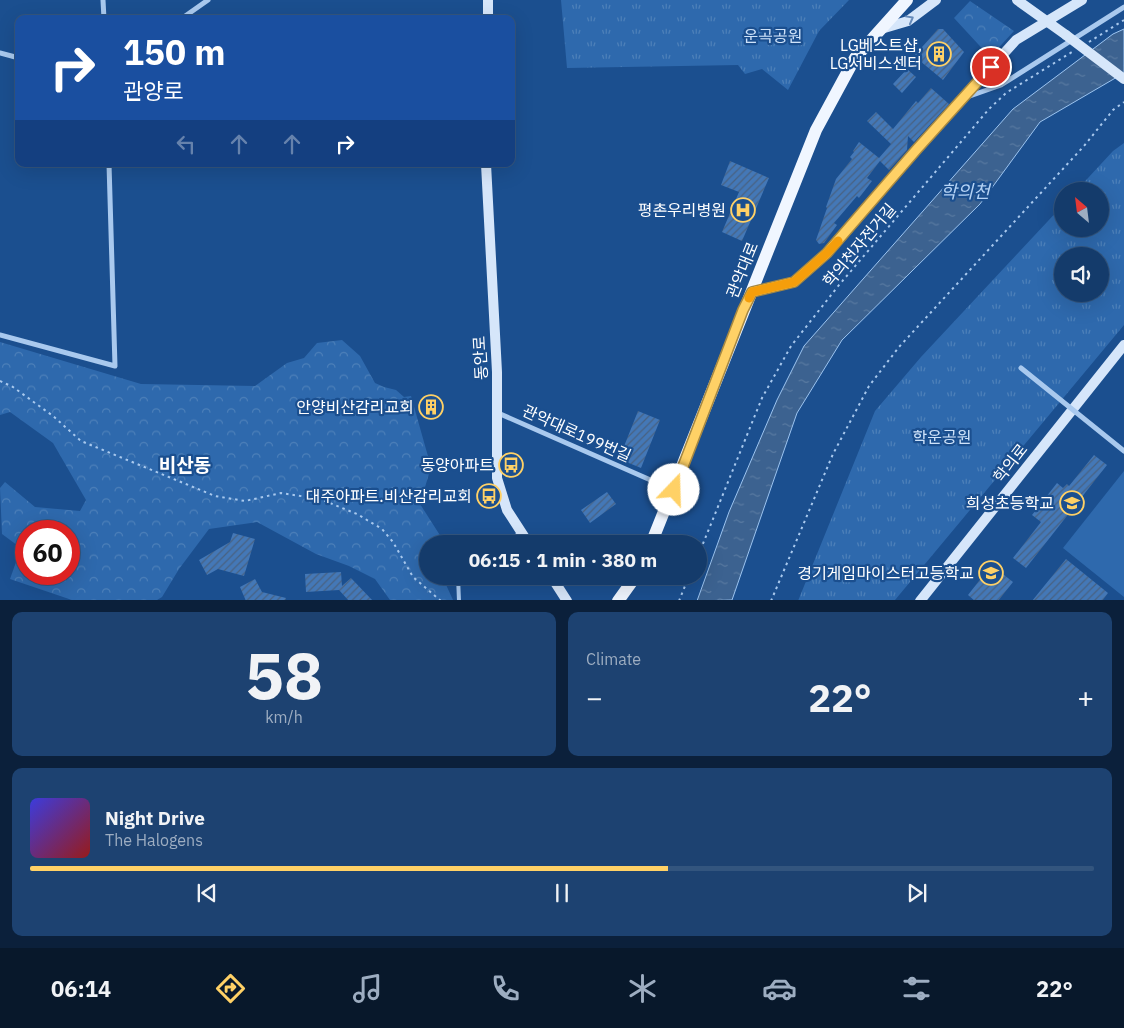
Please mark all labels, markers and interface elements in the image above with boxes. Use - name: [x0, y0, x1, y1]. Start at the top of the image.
- one-way arrow: [905, 15, 914, 25]
- park label: 운곡공원: [744, 26, 802, 46]
- text: 150 m: [123, 29, 226, 75]
- icon: right: [40, 35, 105, 100]
- place label: LG베스트샵, LG서비스센터: [830, 35, 922, 73]
- building icon: LG베스트샵, LG서비스센터: [926, 41, 952, 67]
- pin: [970, 46, 1012, 88]
- icon: arrive: [977, 53, 1005, 81]
- text: 관양로: [123, 76, 184, 105]
- icon: left: [172, 130, 200, 158]
- icon: ahead: [225, 130, 253, 158]
- icon: ahead: [278, 130, 306, 158]
- icon: right: [331, 130, 359, 158]
- water label: 학의천: [940, 180, 992, 203]
- north arrow: [1054, 182, 1109, 238]
- map controls: [1054, 182, 1109, 302]
- hospital icon: 평촌우리병원: [730, 197, 756, 223]
- street label: 학의천자전거길: [818, 199, 900, 291]
- place label: 평촌우리병원: [638, 200, 726, 220]
- street label: 관악대로: [722, 239, 762, 301]
- button: sound: [1054, 247, 1109, 302]
- street label: 동안로: [469, 335, 491, 381]
- building icon: 안양비산감리교회: [418, 394, 444, 420]
- place label: 안양비산감리교회: [296, 397, 414, 417]
- street label: 관악대로199번길: [519, 400, 635, 466]
- park label: 학운공원: [913, 427, 971, 447]
- street label: 학의로: [989, 439, 1032, 487]
- bus stop icon: 동양아파트: [498, 452, 524, 478]
- district label: 비산동: [159, 453, 211, 477]
- place label: 동양아파트: [420, 455, 494, 475]
- position arrow: [647, 463, 699, 515]
- bus stop icon: 대주아파트.비산감리교회: [476, 483, 502, 509]
- place label: 대주아파트.비산감리교회: [306, 486, 472, 506]
- school or university icon: 희성초등학교: [1059, 490, 1085, 516]
- place label: 희성초등학교: [966, 493, 1054, 513]
- speed limit sign: 60: [15, 520, 80, 585]
- text: 06:15 · 1 min · 380 m: [469, 548, 657, 572]
- school or university icon: 경기게임마이스터고등학교: [978, 560, 1004, 586]
- place label: 경기게임마이스터고등학교: [797, 563, 974, 583]
- text: 58: [245, 632, 323, 717]
- text: Climate: [586, 649, 641, 669]
- text: 22°: [808, 673, 872, 722]
- text: −: [586, 679, 603, 716]
- text: +: [1077, 679, 1094, 716]
- text: km/h: [265, 707, 303, 727]
- text: Night Drive: [105, 806, 205, 830]
- text: The Halogens: [105, 830, 203, 850]
- icon: previous: [193, 879, 221, 907]
- icon: pause: [548, 879, 576, 907]
- icon: next: [903, 879, 931, 907]
- icon: directions: [213, 971, 248, 1006]
- icon: music: [350, 971, 385, 1006]
- icon: phone: [488, 971, 523, 1006]
- icon: climate: [625, 971, 660, 1006]
- icon: car: [762, 971, 797, 1006]
- icon: filters: [899, 971, 934, 1006]
- text: 06:14: [51, 974, 111, 1003]
- text: 22°: [1036, 974, 1073, 1003]

